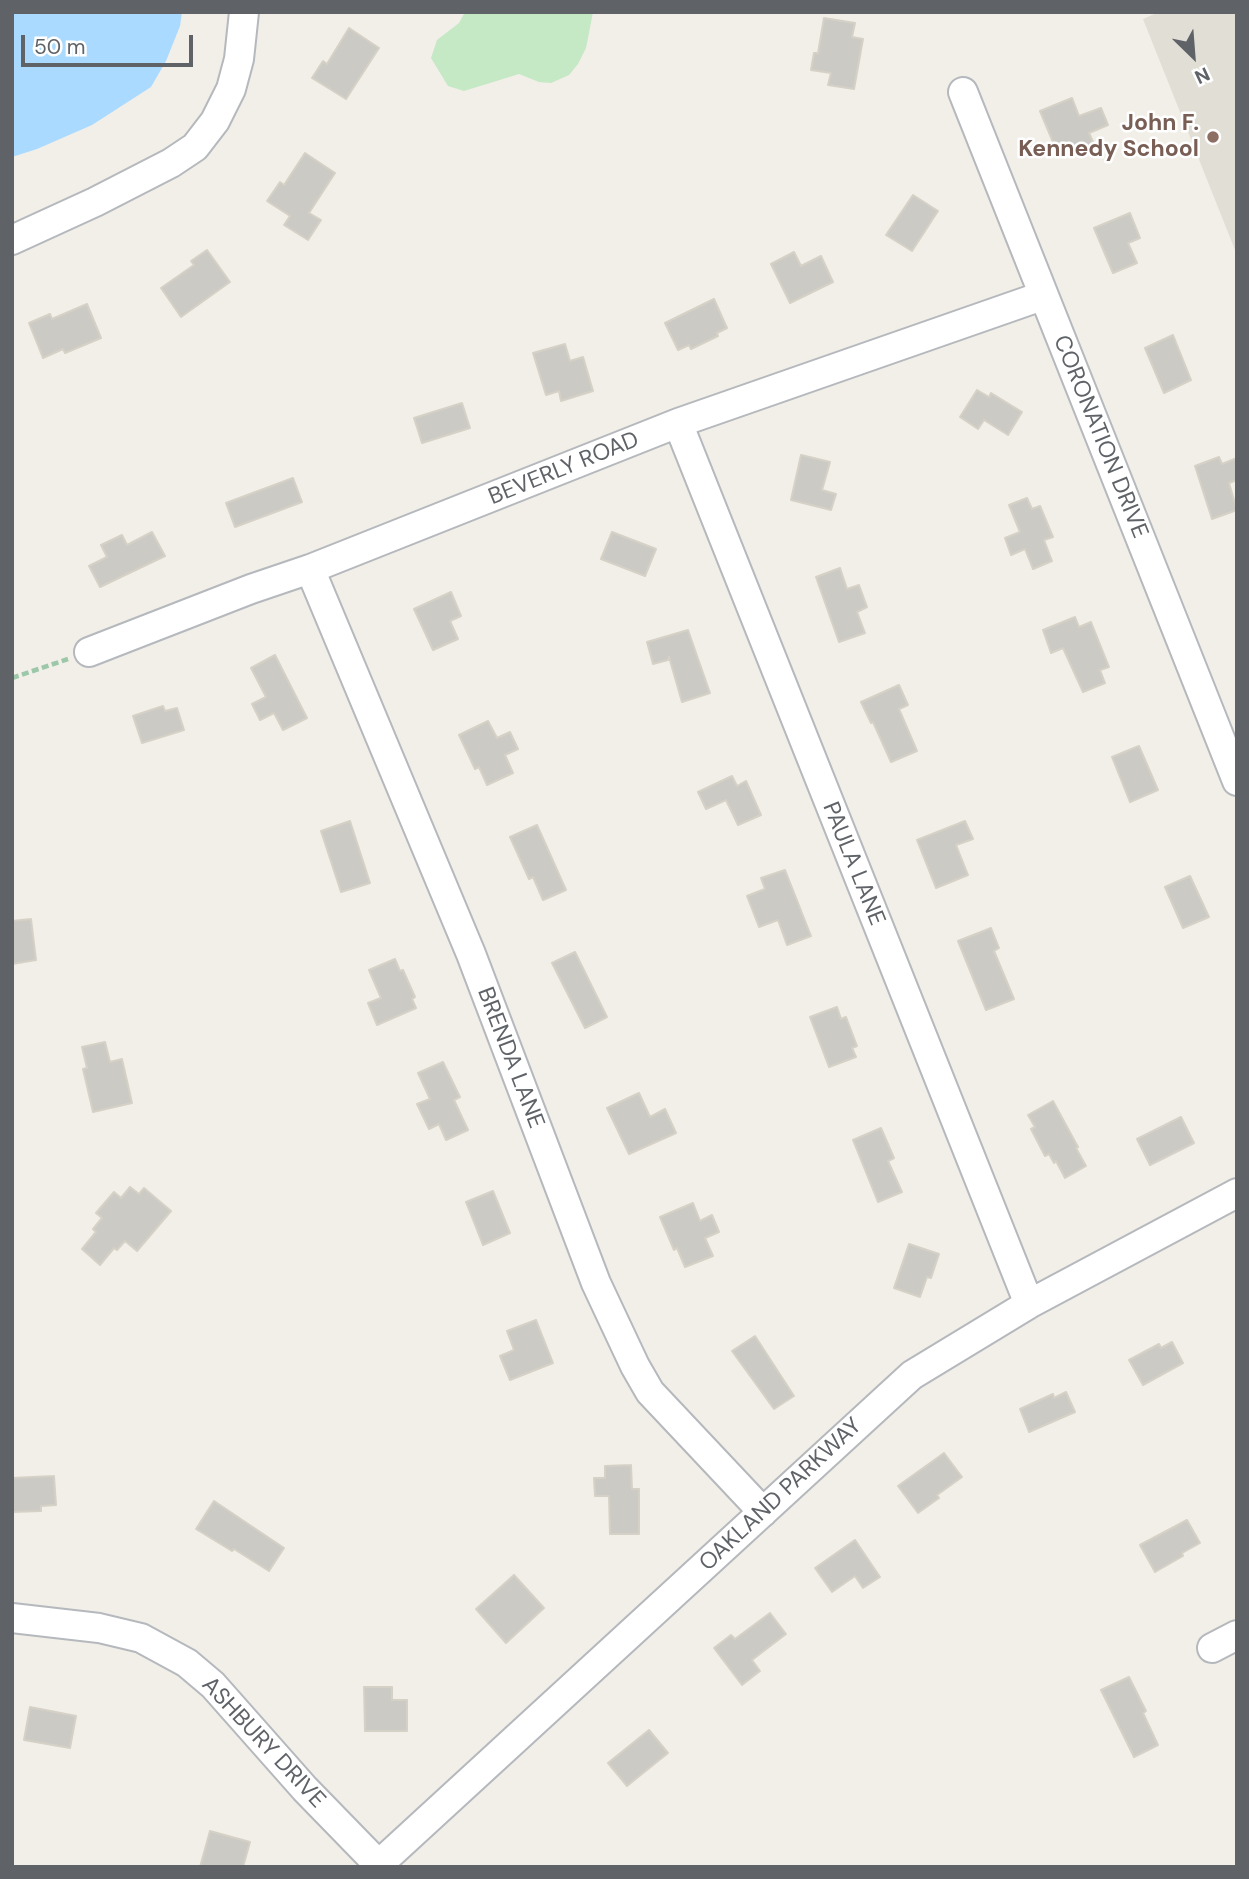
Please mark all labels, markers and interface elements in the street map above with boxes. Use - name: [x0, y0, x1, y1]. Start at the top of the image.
- scale bar: [24, 21, 196, 65]
- north arrow: [1158, 21, 1228, 91]
- text: 50 m: [34, 33, 85, 61]
- text: N: [1191, 61, 1214, 90]
- place label: John F. Kennedy School: [1018, 110, 1199, 164]
- marker: John F. Kennedy School: [1205, 129, 1221, 145]
- street label: CORONATION DRIVE: [1047, 331, 1153, 543]
- street label: BEVERLY ROAD: [485, 426, 643, 512]
- street label: PAULA LANE: [816, 798, 890, 930]
- street label: BRENDA LANE: [470, 984, 550, 1132]
- street label: OAKLAND PARKWAY: [694, 1413, 868, 1577]
- street label: ASHBURY DRIVE: [195, 1672, 331, 1814]

